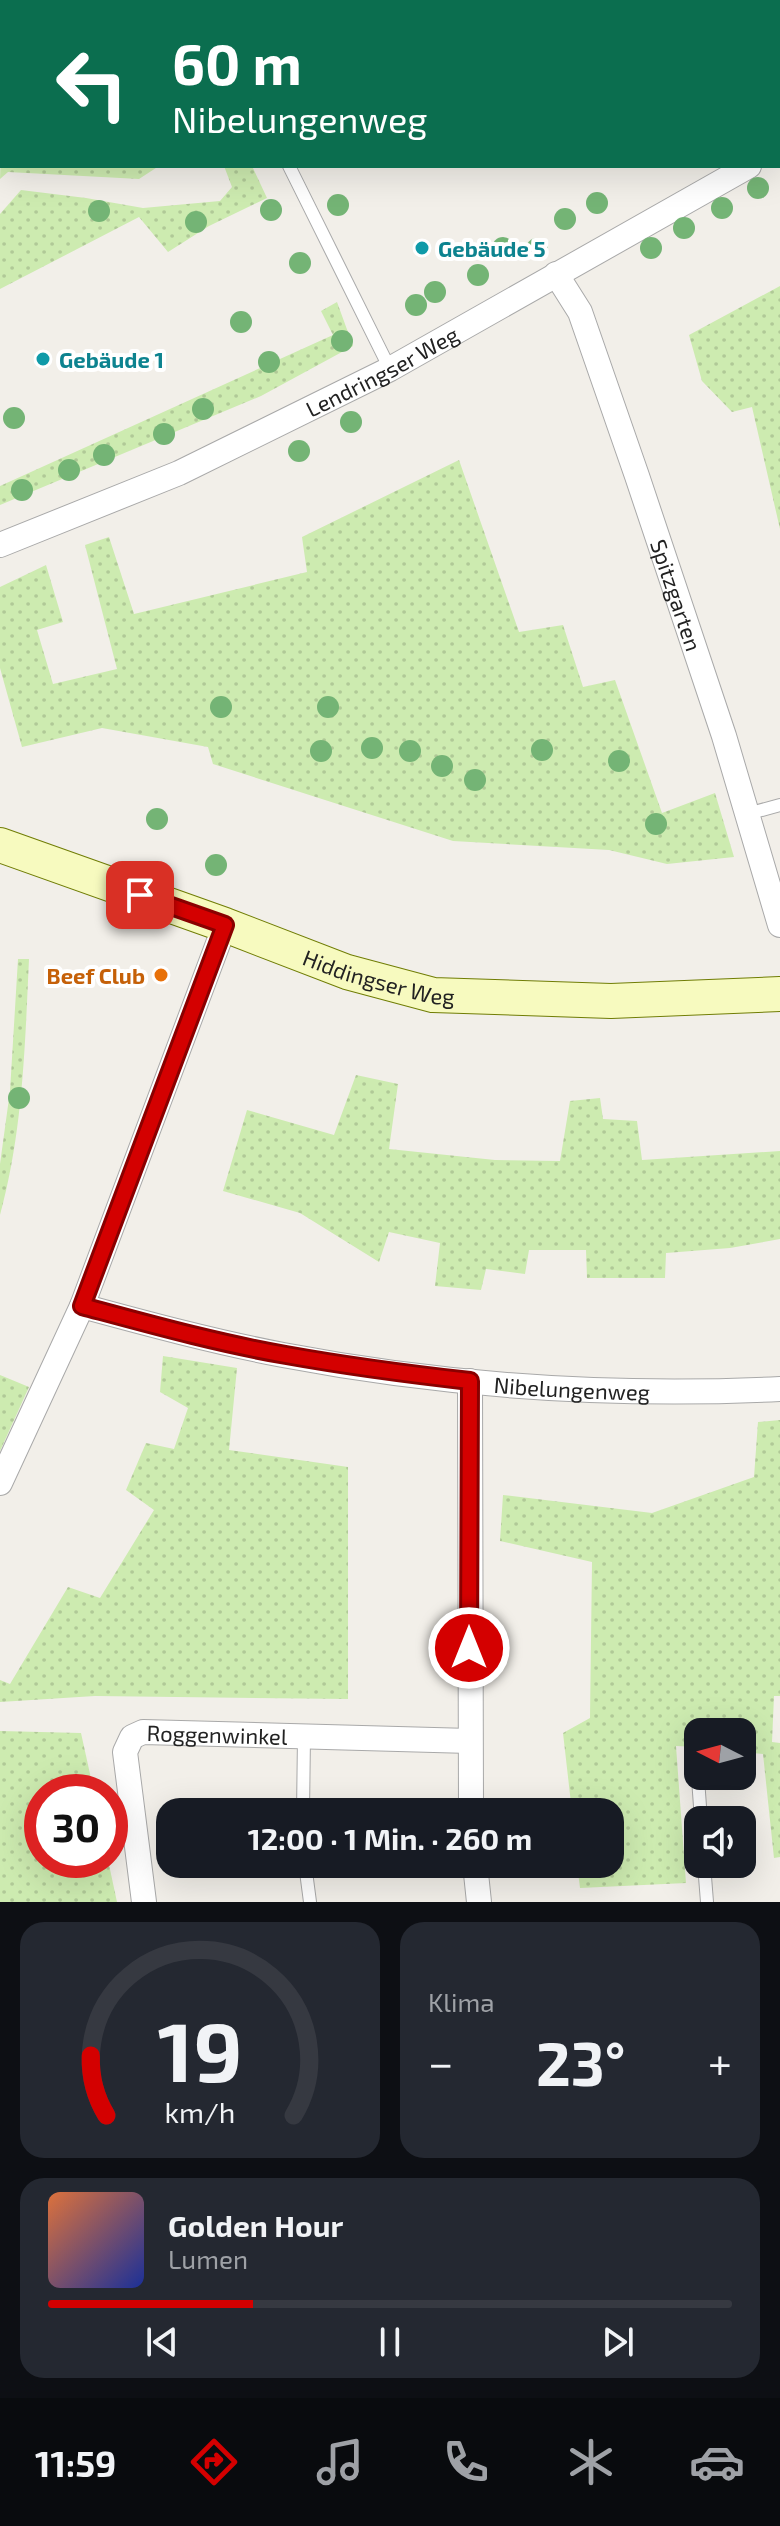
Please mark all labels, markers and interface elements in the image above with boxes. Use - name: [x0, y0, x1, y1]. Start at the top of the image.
- text: 60 m: [172, 29, 302, 96]
- icon: left: [40, 32, 144, 136]
- text: Nibelungenweg: [172, 97, 427, 140]
- place label: Gebäude 5: [438, 235, 546, 261]
- marker: Gebäude 5: [413, 239, 431, 257]
- street label: Lendringser Weg: [301, 320, 463, 422]
- place label: Gebäude 1: [59, 346, 164, 372]
- marker: Gebäude 1: [34, 350, 52, 368]
- street label: Spitzgarten: [646, 536, 708, 654]
- pin: [106, 861, 174, 929]
- icon: arrive: [118, 873, 162, 917]
- street label: Hiddingser Weg: [300, 943, 455, 1009]
- place label: Beef Club: [47, 962, 145, 988]
- marker: Beef Club: [152, 966, 170, 984]
- street label: Nibelungenweg: [493, 1371, 650, 1404]
- position arrow: [427, 1606, 511, 1690]
- north arrow: [684, 1718, 756, 1790]
- map controls: [684, 1718, 756, 1878]
- street label: Roggenwinkel: [146, 1719, 288, 1749]
- speed limit sign: 30: [24, 1774, 128, 1878]
- button: sound: [684, 1806, 756, 1878]
- text: 12:00 · 1 Min. · 260 m: [248, 1820, 532, 1856]
- text: Klima: [428, 1986, 495, 2017]
- text: 19: [157, 1999, 243, 2099]
- text: 23°: [536, 2026, 626, 2098]
- text: −: [428, 2035, 454, 2088]
- text: +: [708, 2035, 732, 2088]
- text: km/h: [165, 2094, 235, 2129]
- text: Golden Hour: [168, 2207, 343, 2243]
- text: Lumen: [168, 2243, 248, 2274]
- icon: previous: [140, 2320, 184, 2364]
- icon: pause: [368, 2320, 412, 2364]
- icon: next: [596, 2320, 640, 2364]
- icon: directions: [186, 2434, 242, 2490]
- icon: music: [312, 2434, 368, 2490]
- icon: phone: [438, 2434, 494, 2490]
- icon: climate: [563, 2434, 619, 2490]
- icon: car: [689, 2434, 745, 2490]
- text: 11:59: [35, 2441, 116, 2484]

